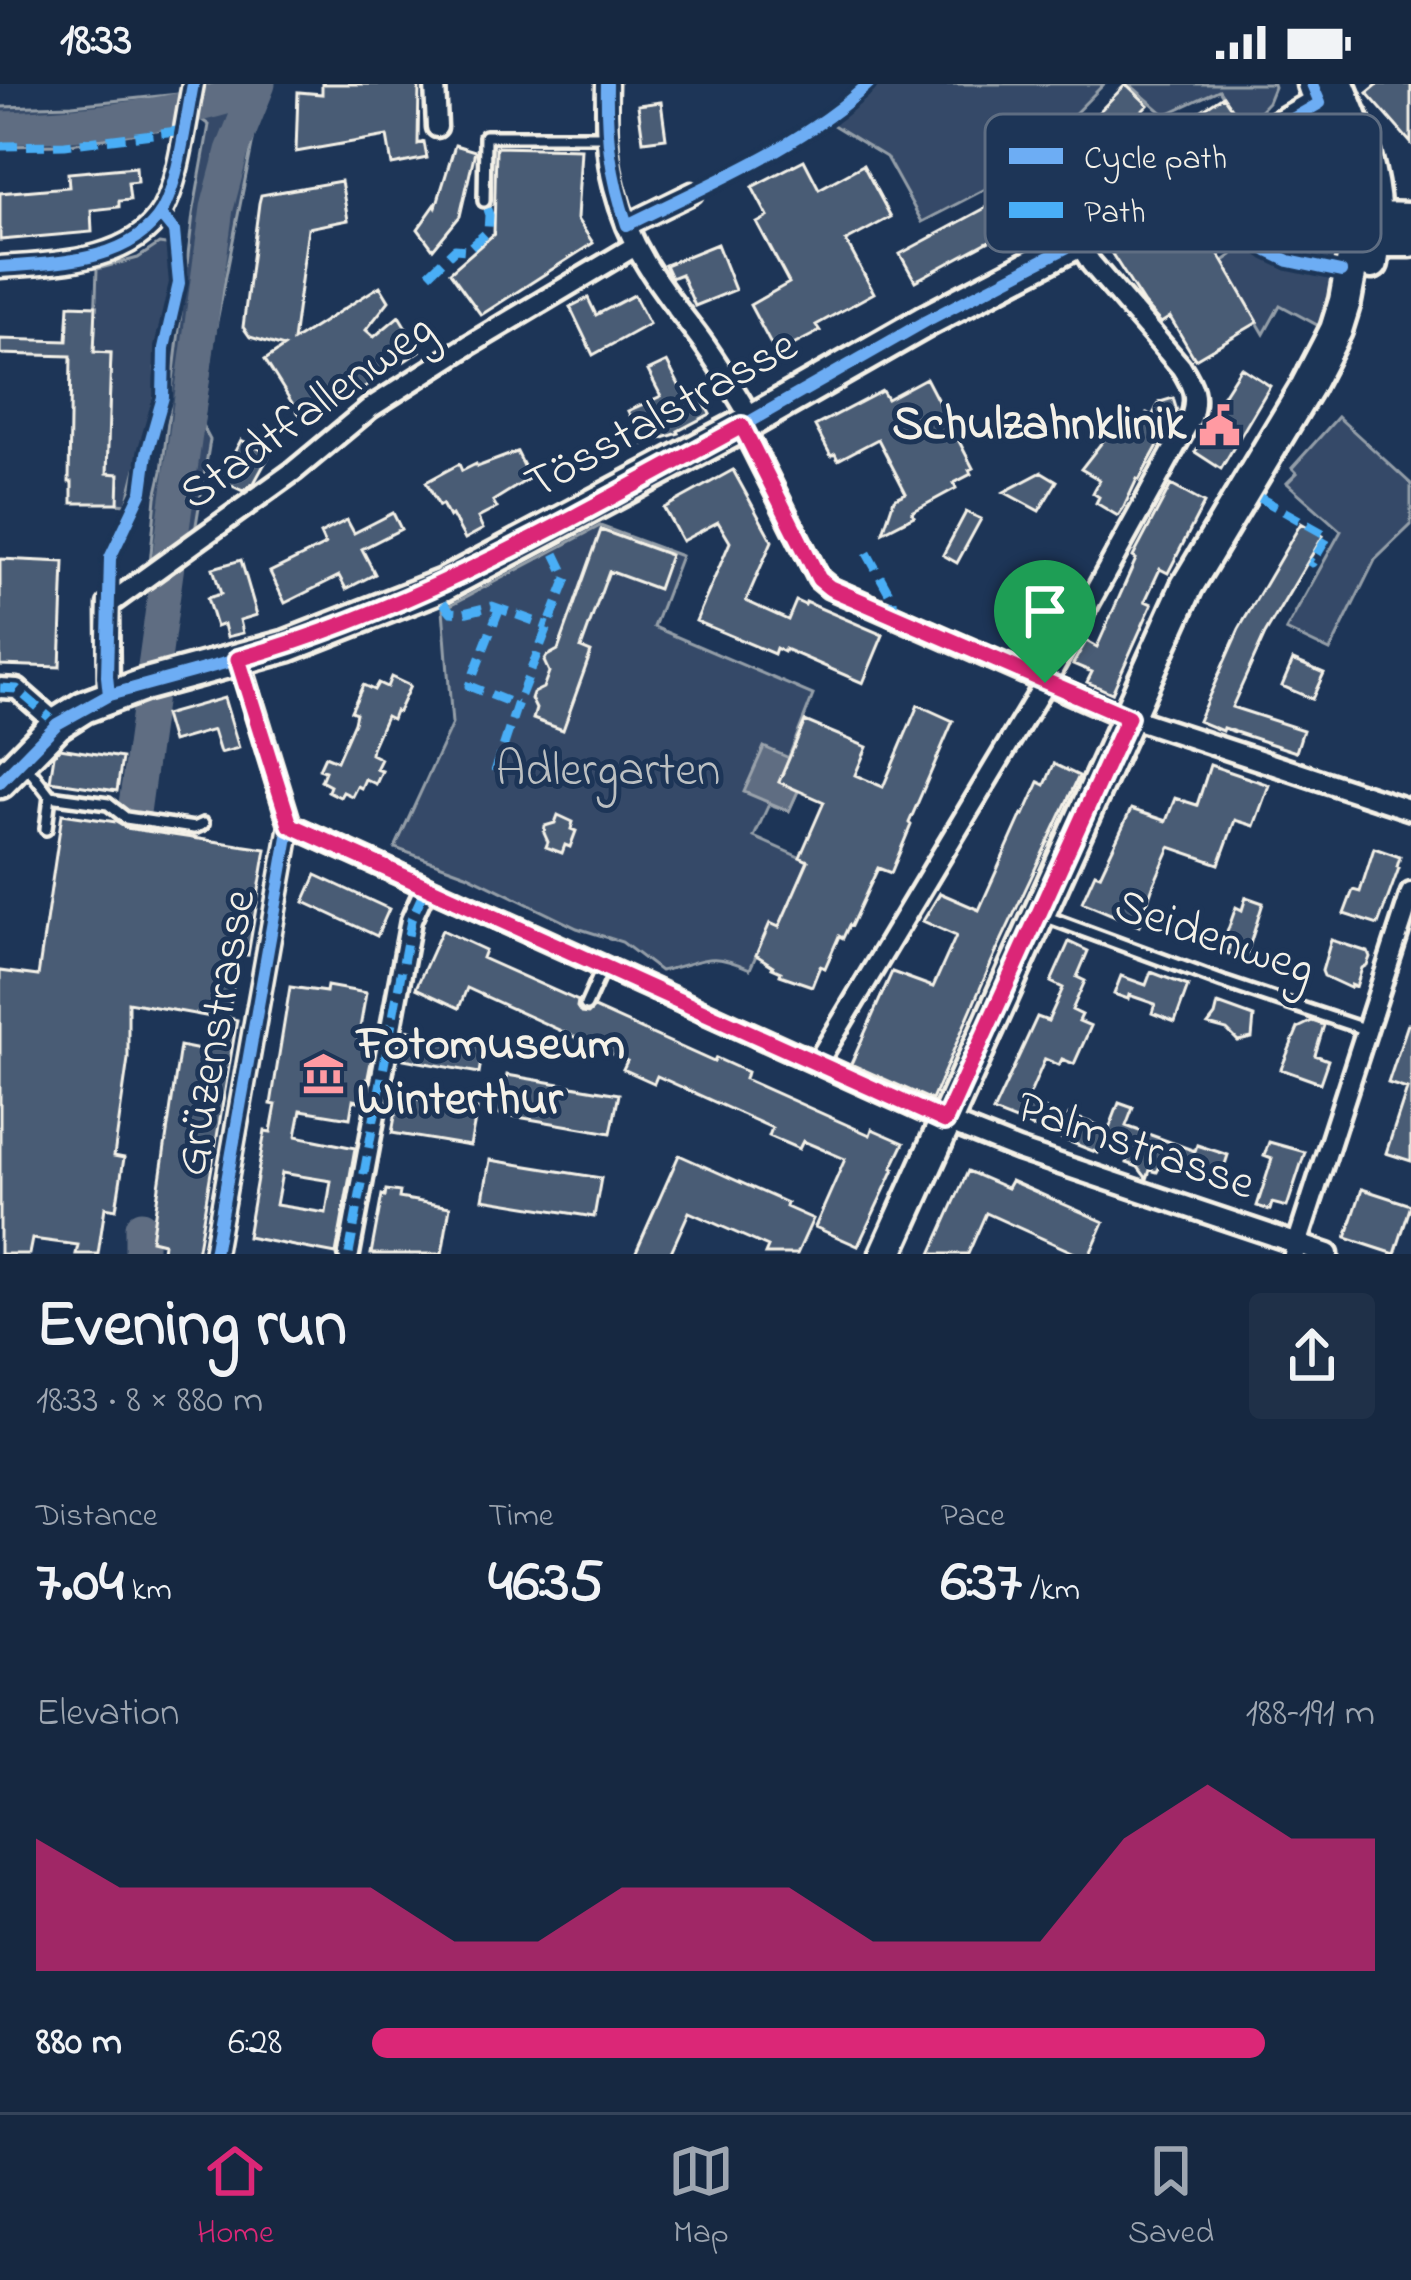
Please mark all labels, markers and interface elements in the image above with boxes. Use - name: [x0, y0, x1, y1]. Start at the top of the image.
- text: 18:33: [60, 9, 132, 75]
- legend: [985, 114, 1381, 252]
- text: Cycle path: [1084, 136, 1227, 184]
- text: Path: [1084, 190, 1146, 238]
- street label: Stadtfallenweg: [166, 296, 451, 530]
- street label: Tösstalstrasse: [513, 312, 811, 520]
- place label: Schulzahnklinik: [892, 391, 1187, 461]
- public building icon: Schulzahnklinik: [1197, 403, 1243, 449]
- pin: [994, 560, 1096, 683]
- icon: arrive: [1012, 578, 1078, 644]
- park label: Adlergarten: [496, 737, 720, 808]
- street label: Seidenweg: [1104, 872, 1324, 1007]
- street label: Grüzenstrasse: [157, 884, 277, 1182]
- place label: Fotomuseum Winterthur: [355, 1011, 625, 1136]
- museum icon: Fotomuseum Winterthur: [300, 1051, 346, 1097]
- street label: Palmstrasse: [1006, 1074, 1264, 1221]
- text: Evening run: [36, 1280, 347, 1376]
- button: share: [1249, 1293, 1375, 1419]
- text: 18:33 · 8 × 880 m: [36, 1373, 263, 1430]
- text: Distance: [36, 1493, 158, 1541]
- text: Time: [488, 1493, 554, 1541]
- text: Pace: [941, 1493, 1005, 1541]
- text: 7.04: [36, 1541, 124, 1628]
- text: 46:35: [488, 1541, 604, 1628]
- text: 6:37: [941, 1541, 1022, 1628]
- text: km: [124, 1567, 172, 1615]
- text: /km: [1022, 1567, 1080, 1615]
- text: Elevation: [36, 1686, 179, 1743]
- text: 188–191 m: [1246, 1686, 1375, 1743]
- text: 880 m: [36, 2015, 122, 2072]
- text: 6:28: [228, 2015, 282, 2072]
- tab: Home: [197, 2138, 274, 2258]
- tab: Map: [668, 2138, 734, 2258]
- tab: Saved: [1128, 2138, 1214, 2258]

